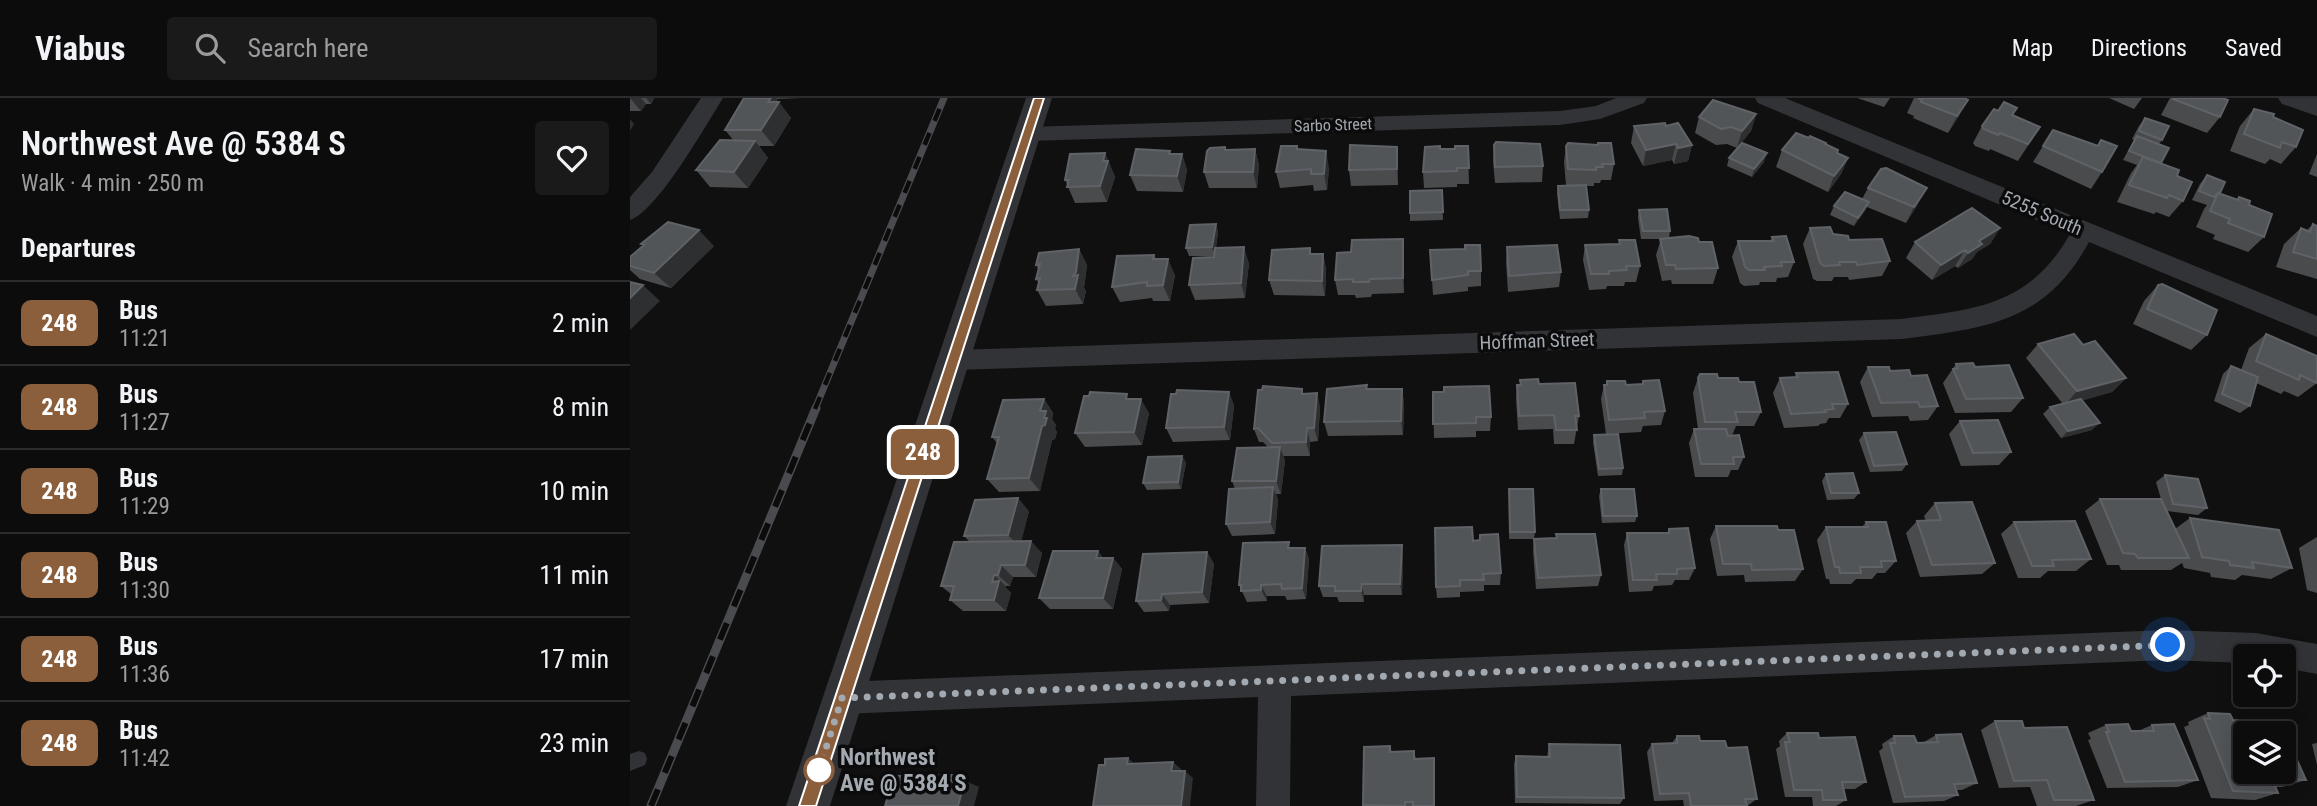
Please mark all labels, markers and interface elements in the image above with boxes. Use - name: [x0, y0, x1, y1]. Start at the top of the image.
- search box: [167, 17, 657, 80]
- text: Viabus: [35, 29, 125, 68]
- icon: search: [191, 29, 229, 67]
- text: Search here: [247, 33, 368, 63]
- text: Map: [2012, 34, 2053, 62]
- text: Directions: [2091, 34, 2187, 62]
- text: Saved: [2225, 34, 2282, 62]
- street label: Sarbo Street: [1294, 114, 1373, 136]
- button: heart: [535, 121, 609, 195]
- text: Northwest Ave @ 5384 S: [21, 124, 346, 163]
- text: Walk · 4 min · 250 m: [21, 170, 204, 197]
- street label: 5255 South: [1998, 186, 2086, 240]
- text: Departures: [21, 233, 136, 263]
- text: Bus: [119, 295, 158, 325]
- text: 2 min: [552, 308, 609, 338]
- text: 248: [41, 309, 78, 337]
- text: 11:21: [119, 325, 170, 352]
- street label: Hoffman Street: [1479, 328, 1595, 354]
- text: Bus: [119, 379, 158, 409]
- text: 8 min: [552, 392, 609, 422]
- text: 248: [41, 393, 78, 421]
- text: 11:27: [119, 409, 170, 436]
- line badge: 248: [883, 429, 963, 475]
- text: 248: [905, 438, 941, 466]
- text: Bus: [119, 463, 158, 493]
- text: 10 min: [539, 476, 609, 506]
- text: 248: [41, 477, 78, 505]
- text: 11:29: [119, 493, 170, 520]
- text: Bus: [119, 547, 158, 577]
- text: 11 min: [539, 560, 609, 590]
- text: 248: [41, 561, 78, 589]
- text: 11:30: [119, 577, 170, 604]
- your location: [2150, 627, 2185, 662]
- text: Bus: [119, 631, 158, 661]
- text: 17 min: [539, 644, 609, 674]
- map controls: [2233, 644, 2296, 784]
- button: locate: [2233, 644, 2296, 707]
- text: 248: [41, 645, 78, 673]
- text: 11:36: [119, 661, 170, 688]
- text: Bus: [119, 715, 158, 745]
- button: layers: [2233, 721, 2296, 784]
- text: 23 min: [539, 728, 609, 758]
- text: 248: [41, 729, 78, 757]
- place label: Northwest Ave @ 5384 S: [840, 744, 967, 797]
- text: 11:42: [119, 745, 170, 772]
- marker: Northwest Ave @ 5384 S: [804, 755, 834, 785]

